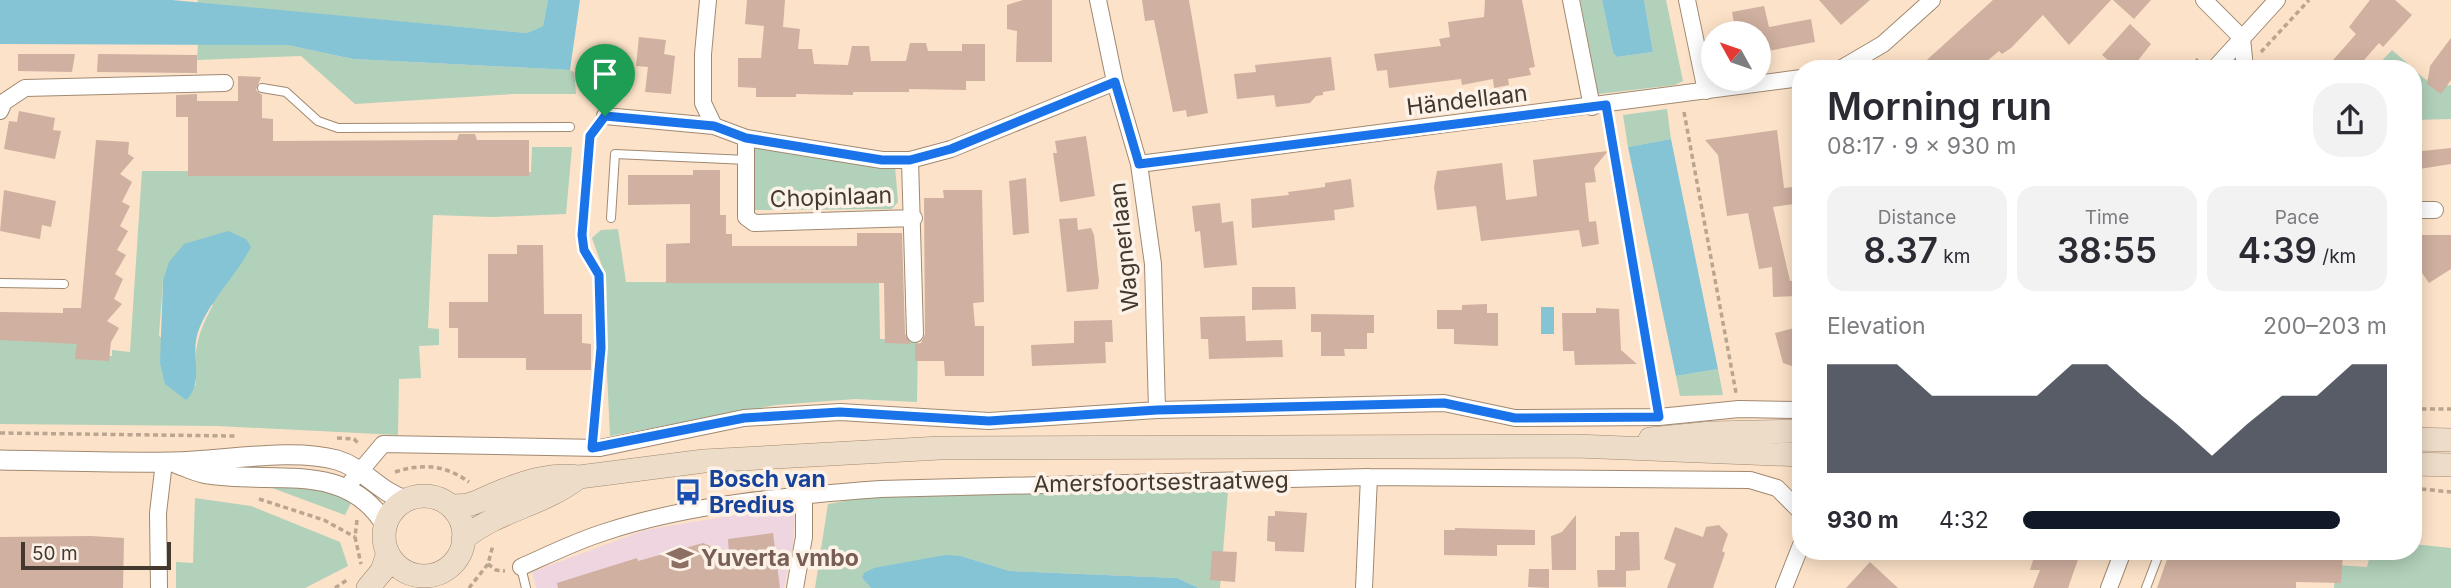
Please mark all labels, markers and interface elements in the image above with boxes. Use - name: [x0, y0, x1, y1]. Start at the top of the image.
- north arrow: [1701, 21, 1771, 91]
- map controls: [1701, 21, 1771, 91]
- pin: [575, 44, 635, 116]
- icon: arrive: [586, 55, 624, 93]
- street label: Händellaan: [1405, 79, 1529, 121]
- text: Morning run: [1827, 83, 2052, 129]
- button: share: [2313, 83, 2387, 157]
- text: 08:17 · 9 × 930 m: [1827, 132, 2016, 160]
- street label: Chopinlaan: [769, 181, 893, 213]
- street label: Wagnerlaan: [1103, 181, 1145, 313]
- text: Distance: [1878, 206, 1956, 229]
- text: Time: [2085, 206, 2129, 229]
- text: Pace: [2275, 206, 2319, 229]
- text: 8.37: [1864, 229, 1938, 271]
- text: 38:55: [2057, 229, 2157, 271]
- text: 4:39: [2238, 229, 2317, 271]
- text: km: [1938, 245, 1970, 268]
- text: /km: [2317, 245, 2356, 268]
- text: Elevation: [1827, 312, 1926, 340]
- text: 200–203 m: [2263, 312, 2387, 340]
- place label: Bosch van Bredius: [709, 465, 826, 519]
- street label: Amersfoortsestraatweg: [1033, 466, 1289, 498]
- bus stop icon: Bosch van Bredius: [673, 477, 703, 507]
- text: 930 m: [1827, 506, 1899, 534]
- text: 4:32: [1939, 506, 1989, 534]
- scale bar: [21, 539, 172, 571]
- text: 50 m: [32, 542, 78, 565]
- school or university icon: Yuverta vmbo: [665, 543, 695, 573]
- place label: Yuverta vmbo: [701, 544, 859, 572]

